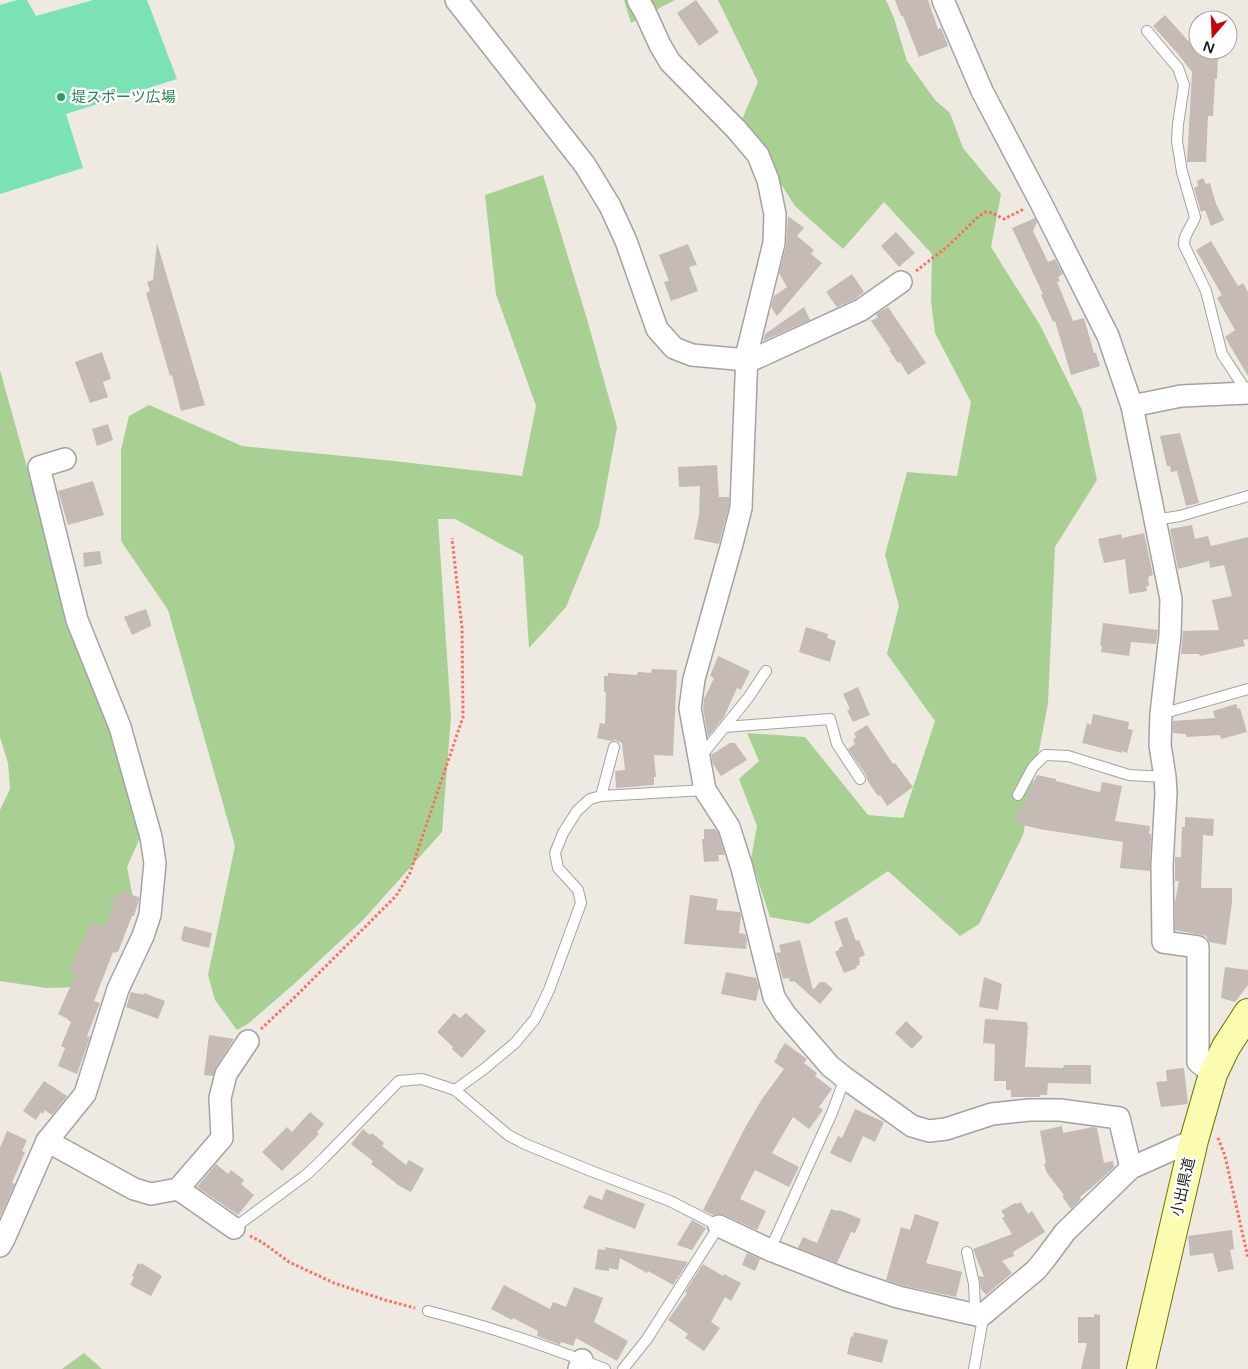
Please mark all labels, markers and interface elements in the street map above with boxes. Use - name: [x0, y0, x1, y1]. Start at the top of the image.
- north arrow: [1188, 10, 1238, 60]
- text: N: [1201, 37, 1217, 57]
- place label: 堤スポーツ広場: [71, 88, 176, 106]
- marker: 堤スポーツ広場: [55, 91, 67, 103]
- street label: 小出県道: [1167, 1156, 1199, 1218]

